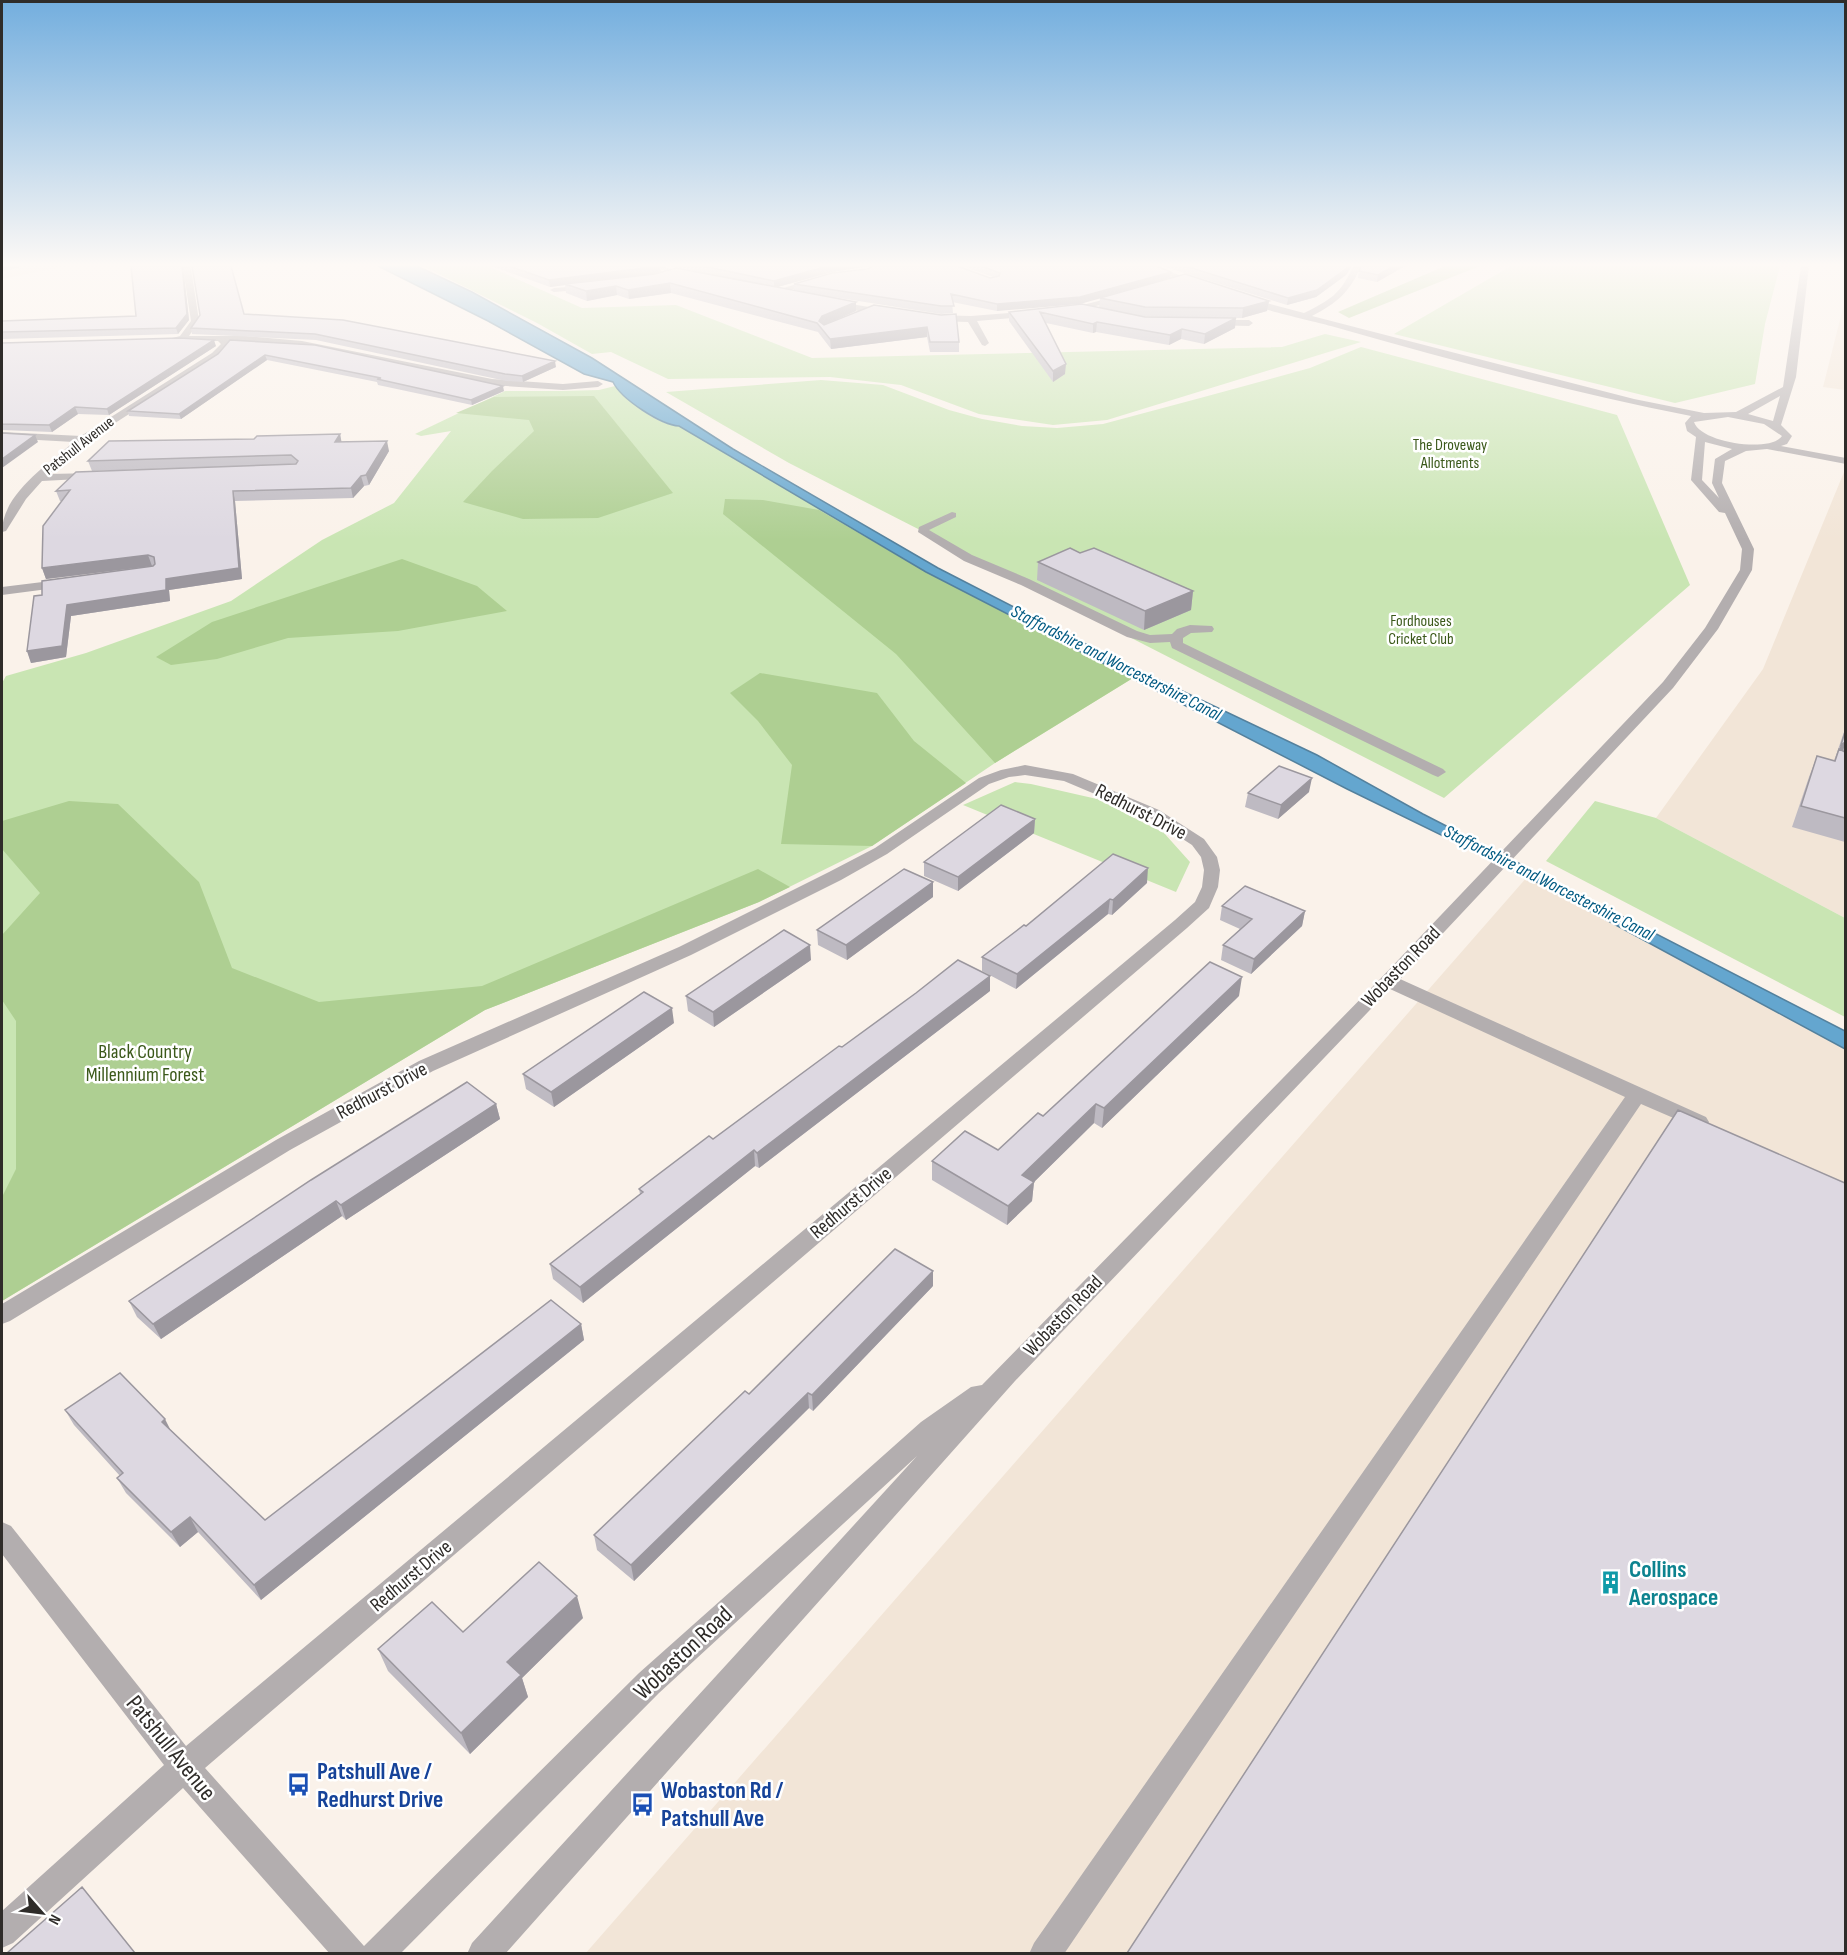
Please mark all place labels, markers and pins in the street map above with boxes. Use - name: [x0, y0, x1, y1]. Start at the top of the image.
- place label: Collins Aerospace: [1628, 1555, 1718, 1612]
- building icon: Collins Aerospace: [1598, 1570, 1624, 1596]
- place label: Patshull Ave / Redhurst Drive: [317, 1757, 443, 1814]
- bus stop icon: Patshull Ave / Redhurst Drive: [286, 1772, 312, 1798]
- place label: Wobaston Rd / Patshull Ave: [661, 1776, 784, 1833]
- bus stop icon: Wobaston Rd / Patshull Ave: [630, 1791, 656, 1817]

